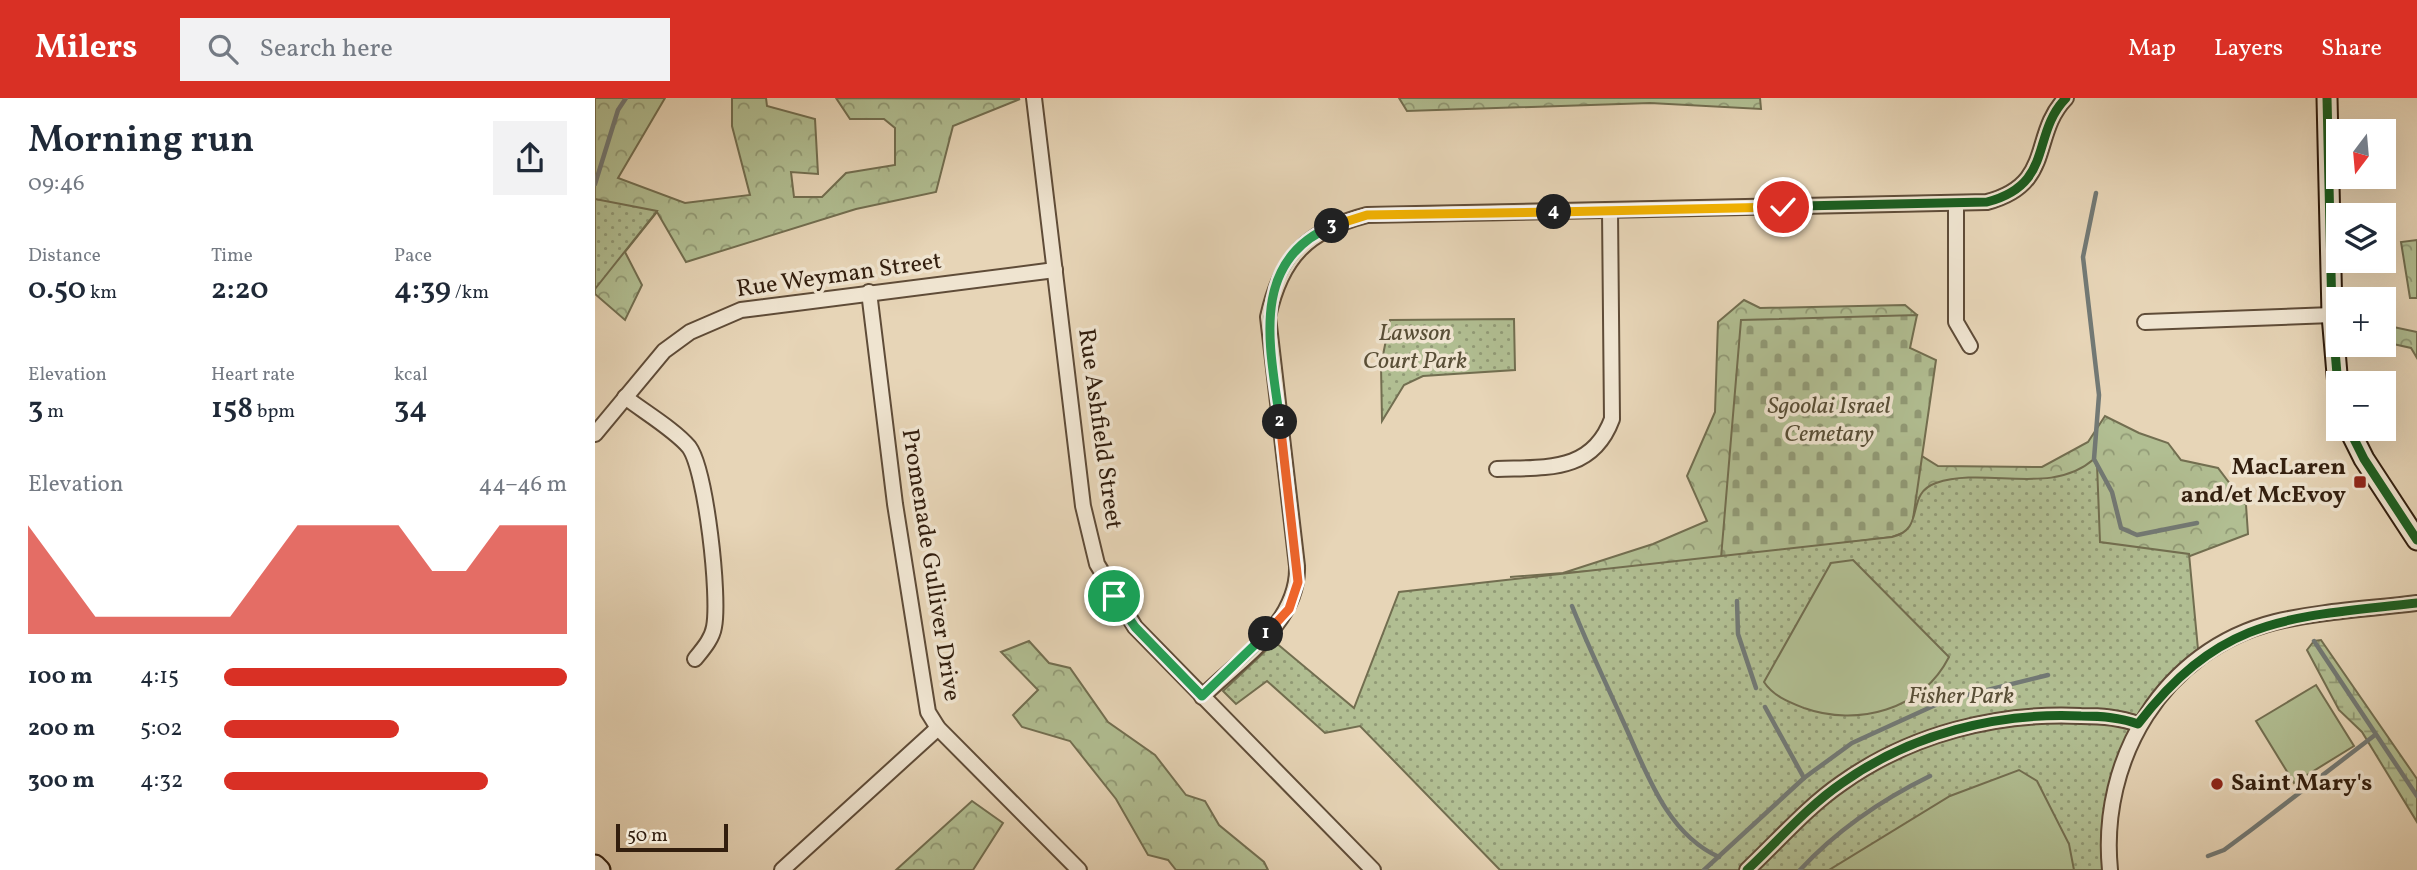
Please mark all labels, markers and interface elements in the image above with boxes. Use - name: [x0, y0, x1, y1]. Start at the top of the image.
- search box: [180, 18, 670, 81]
- text: Milers: [35, 26, 138, 72]
- icon: search: [204, 30, 242, 68]
- text: Search here: [260, 31, 393, 67]
- text: Map: [2128, 32, 2176, 66]
- text: Layers: [2214, 32, 2283, 66]
- text: Share: [2321, 32, 2382, 66]
- text: Morning run: [28, 115, 254, 168]
- north arrow: [2326, 119, 2396, 189]
- map controls: [2326, 119, 2396, 441]
- button: share: [493, 121, 567, 195]
- text: 09:46: [28, 168, 85, 200]
- pin: [1753, 177, 1813, 237]
- icon: check: [1764, 188, 1802, 226]
- pin: 4: [1537, 194, 1571, 230]
- text: 4: [1548, 198, 1559, 224]
- button: layers: [2326, 203, 2396, 273]
- pin: 3: [1315, 208, 1349, 244]
- text: 3: [1327, 212, 1336, 238]
- text: Distance: [28, 243, 101, 269]
- text: Time: [211, 243, 253, 269]
- text: Pace: [394, 243, 432, 269]
- street label: Rue Weyman Street: [734, 245, 944, 307]
- text: 0.50: [28, 269, 86, 311]
- text: 2:20: [211, 269, 269, 311]
- text: 4:39: [394, 269, 451, 311]
- text: km: [86, 280, 117, 306]
- text: /km: [451, 280, 489, 306]
- button: +: [2326, 287, 2396, 357]
- park label: Lawson Court Park: [1363, 317, 1467, 379]
- street label: Rue Ashfield Street: [1068, 326, 1130, 532]
- text: Elevation: [28, 362, 107, 388]
- text: Heart rate: [211, 362, 295, 388]
- text: kcal: [394, 362, 428, 388]
- button: −: [2326, 371, 2396, 441]
- text: 3: [28, 388, 43, 430]
- text: 158: [211, 388, 253, 430]
- text: 34: [394, 388, 427, 430]
- park label: Sgoolai Israel Cemetary: [1768, 390, 1890, 452]
- text: m: [43, 399, 64, 425]
- text: bpm: [253, 399, 295, 425]
- pin: 2: [1263, 404, 1297, 440]
- text: 2: [1275, 408, 1284, 434]
- street label: Promenade Gulliver Drive: [892, 426, 968, 704]
- place label: MacLaren and/et McEvoy: [2181, 451, 2347, 513]
- text: Elevation: [28, 469, 124, 501]
- text: 44–46 m: [478, 469, 567, 501]
- marker: MacLaren and/et McEvoy: [2352, 474, 2368, 490]
- pin: [1084, 566, 1144, 626]
- icon: arrive: [1095, 577, 1133, 615]
- pin: 1: [1249, 616, 1283, 652]
- text: 1: [1262, 620, 1269, 646]
- text: 100 m: [28, 661, 93, 693]
- text: 4:15: [140, 661, 179, 693]
- park label: Fisher Park: [1908, 680, 2014, 714]
- text: 200 m: [28, 713, 95, 745]
- text: 5:02: [140, 713, 183, 745]
- text: 300 m: [28, 765, 95, 797]
- text: 4:32: [140, 765, 183, 797]
- place label: Saint Mary's: [2231, 767, 2372, 801]
- marker: Saint Mary's: [2209, 776, 2225, 792]
- scale bar: [616, 821, 728, 853]
- text: 50 m: [627, 823, 668, 849]

